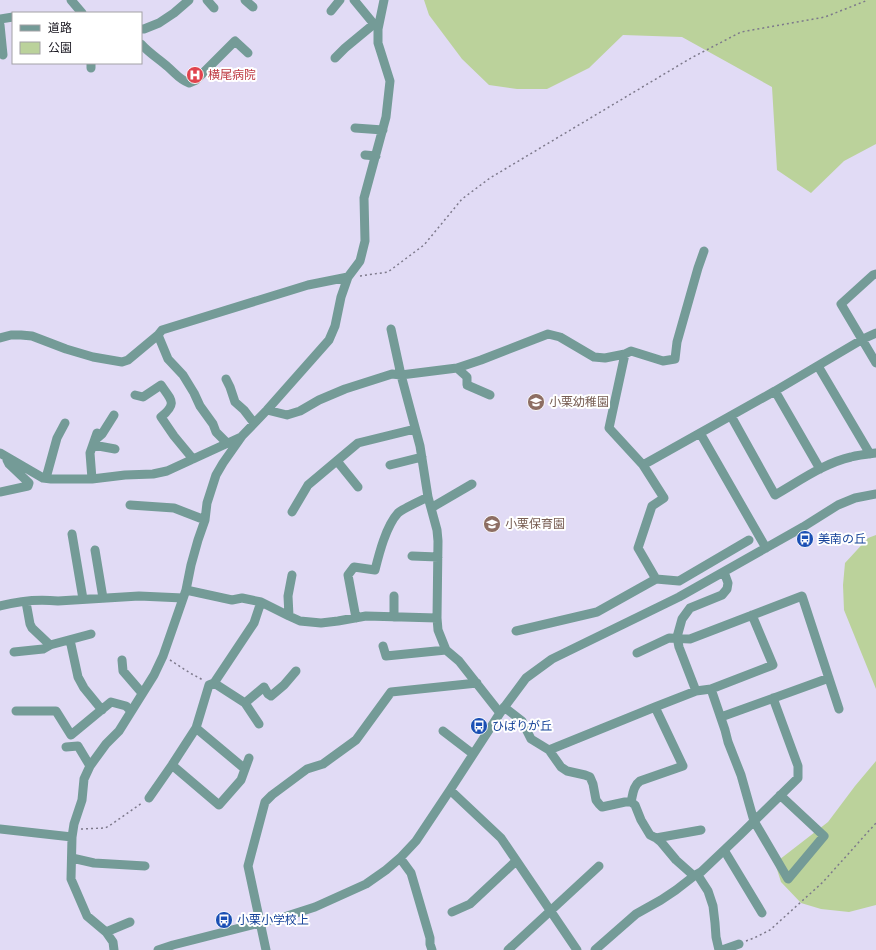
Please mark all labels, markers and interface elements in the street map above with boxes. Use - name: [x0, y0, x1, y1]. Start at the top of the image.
- legend: [12, 12, 142, 64]
- text: 道路: [48, 20, 72, 37]
- text: 公園: [48, 40, 72, 57]
- hospital icon: 横尾病院: [185, 65, 205, 85]
- place label: 横尾病院: [208, 67, 256, 84]
- school or university icon: 小栗幼稚園: [526, 392, 546, 412]
- place label: 小栗幼稚園: [549, 394, 609, 411]
- school or university icon: 小栗保育園: [482, 514, 502, 534]
- place label: 小栗保育園: [505, 516, 565, 533]
- bus stop icon: 美南の丘: [795, 529, 815, 549]
- place label: 美南の丘: [818, 531, 866, 548]
- bus stop icon: ひばりが丘: [469, 716, 489, 736]
- place label: ひばりが丘: [492, 718, 552, 735]
- bus stop icon: 小栗小学校上: [214, 910, 234, 930]
- place label: 小栗小学校上: [237, 912, 309, 929]

